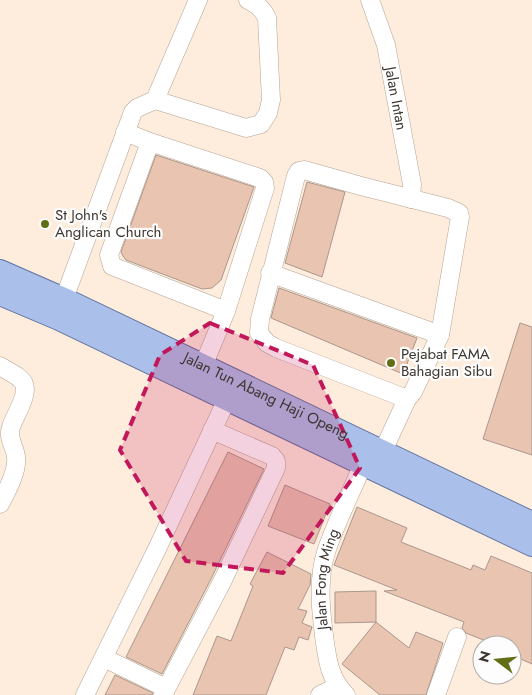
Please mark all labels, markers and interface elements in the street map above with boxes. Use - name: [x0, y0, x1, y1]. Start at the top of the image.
- street label: Jalan Intan: [379, 63, 413, 132]
- place label: St John's Anglican Church: [55, 204, 161, 243]
- marker: St John's Anglican Church: [39, 218, 51, 230]
- place label: Pejabat FAMA Bahagian Sibu: [401, 343, 492, 382]
- street label: Jalan Tun Abang Haji Openg: [178, 346, 353, 445]
- marker: Pejabat FAMA Bahagian Sibu: [385, 357, 397, 369]
- street label: Jalan Fong Ming: [310, 525, 345, 633]
- north arrow: [472, 635, 522, 685]
- text: N: [473, 648, 496, 665]

